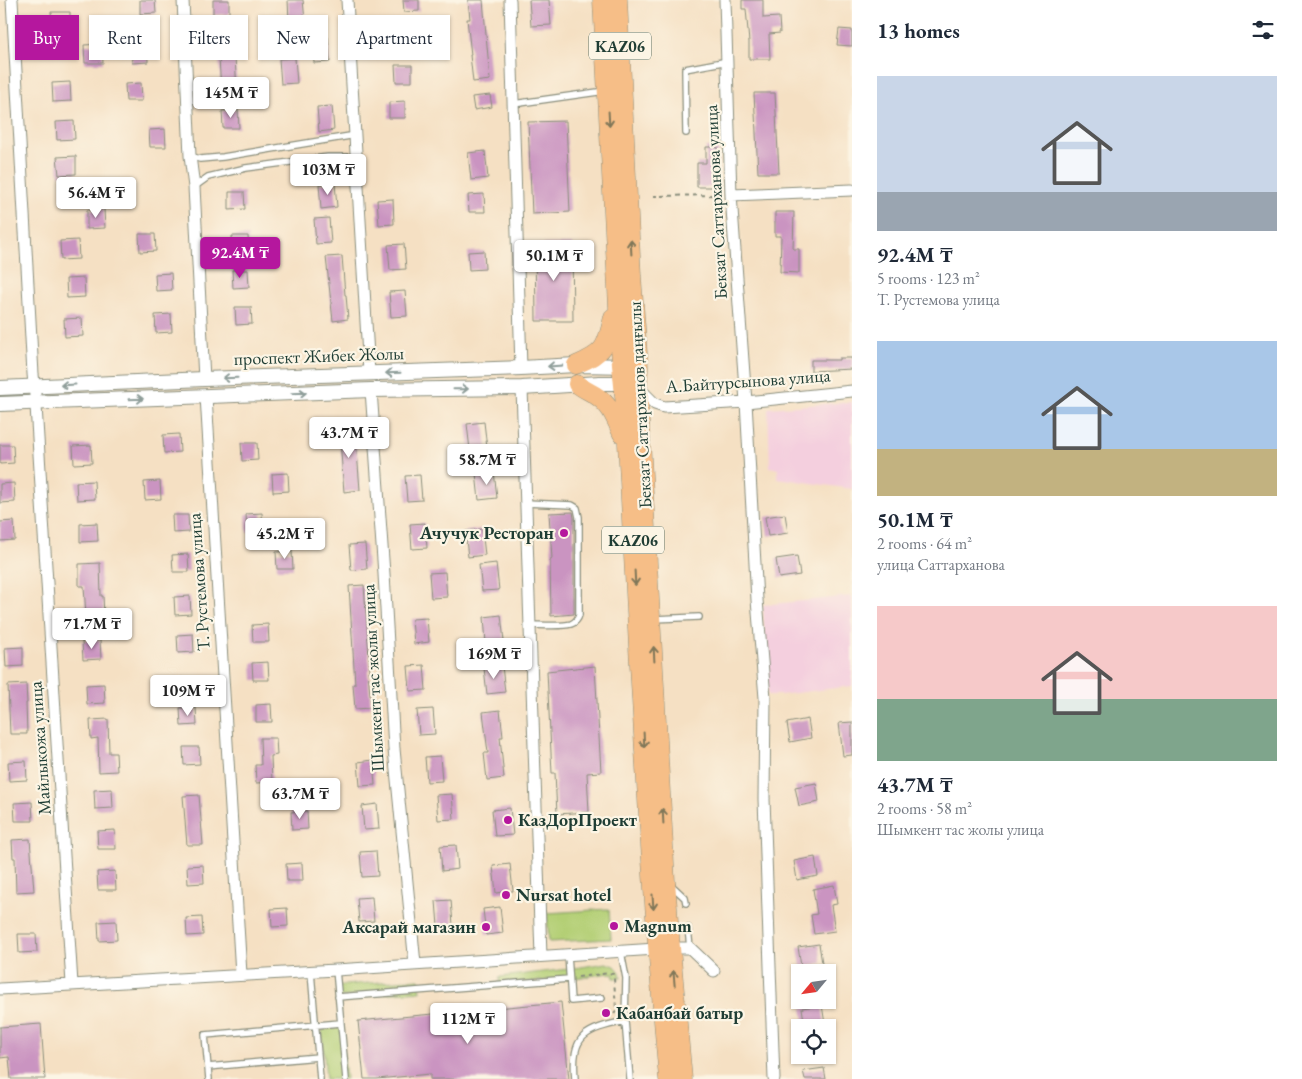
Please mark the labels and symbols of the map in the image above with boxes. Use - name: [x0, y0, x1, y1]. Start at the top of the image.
- road number: KАZ06: [589, 32, 651, 59]
- pin: 145M ₸: [190, 76, 272, 119]
- street label: Бекзат Саттарханова улица: [699, 103, 732, 300]
- one-way arrow: [604, 110, 613, 126]
- pin: 103M ₸: [287, 154, 369, 196]
- pin: 56.4M ₸: [50, 176, 142, 219]
- pin: 92.4M ₸: [194, 236, 286, 279]
- one-way arrow: [626, 239, 635, 255]
- pin: 50.1M ₸: [508, 240, 600, 282]
- street label: Бекзат Саттарханов даңғылы: [623, 301, 656, 509]
- street label: проспект Жибек Жолы: [233, 341, 405, 370]
- one-way arrow: [547, 362, 563, 371]
- street label: А.Байтурсынова улица: [664, 363, 832, 398]
- one-way arrow: [385, 368, 401, 377]
- one-way arrow: [222, 373, 238, 383]
- one-way arrow: [60, 381, 76, 390]
- one-way arrow: [452, 384, 469, 394]
- one-way arrow: [290, 388, 306, 398]
- one-way arrow: [128, 394, 144, 404]
- pin: 43.7M ₸: [303, 416, 395, 459]
- pin: 58.7M ₸: [441, 444, 533, 486]
- street label: Т. Рустемова улица: [182, 512, 215, 652]
- pin: 45.2M ₸: [239, 518, 331, 560]
- place label: Ачучук Ресторан: [419, 521, 555, 544]
- road number: KАZ06: [602, 526, 664, 554]
- marker: Ачучук Ресторан: [558, 527, 570, 539]
- one-way arrow: [630, 569, 639, 585]
- street label: Шымкент тас жолы улица: [356, 583, 389, 772]
- pin: 71.7M ₸: [46, 608, 138, 650]
- pin: 169M ₸: [453, 638, 535, 680]
- one-way arrow: [649, 646, 658, 662]
- pin: 109M ₸: [147, 674, 229, 717]
- street label: Майлыкожа улица: [23, 680, 56, 816]
- one-way arrow: [639, 732, 648, 748]
- pin: 63.7M ₸: [254, 778, 346, 820]
- place label: КазДорПроект: [518, 808, 637, 831]
- one-way arrow: [658, 808, 667, 824]
- marker: КазДорПроект: [502, 814, 514, 826]
- place label: Nursat hotel: [516, 883, 612, 906]
- marker: Nursat hotel: [500, 889, 512, 901]
- one-way arrow: [649, 894, 658, 910]
- place label: Magnum: [624, 914, 692, 937]
- place label: Аксарай магазин: [341, 915, 477, 938]
- marker: Magnum: [608, 920, 620, 932]
- marker: Аксарай магазин: [480, 921, 492, 933]
- north arrow: [791, 964, 836, 1009]
- one-way arrow: [669, 970, 678, 986]
- place label: Кабанбай батыр: [616, 1001, 743, 1024]
- pin: 112M ₸: [427, 1002, 509, 1045]
- marker: Кабанбай батыр: [600, 1007, 612, 1019]

